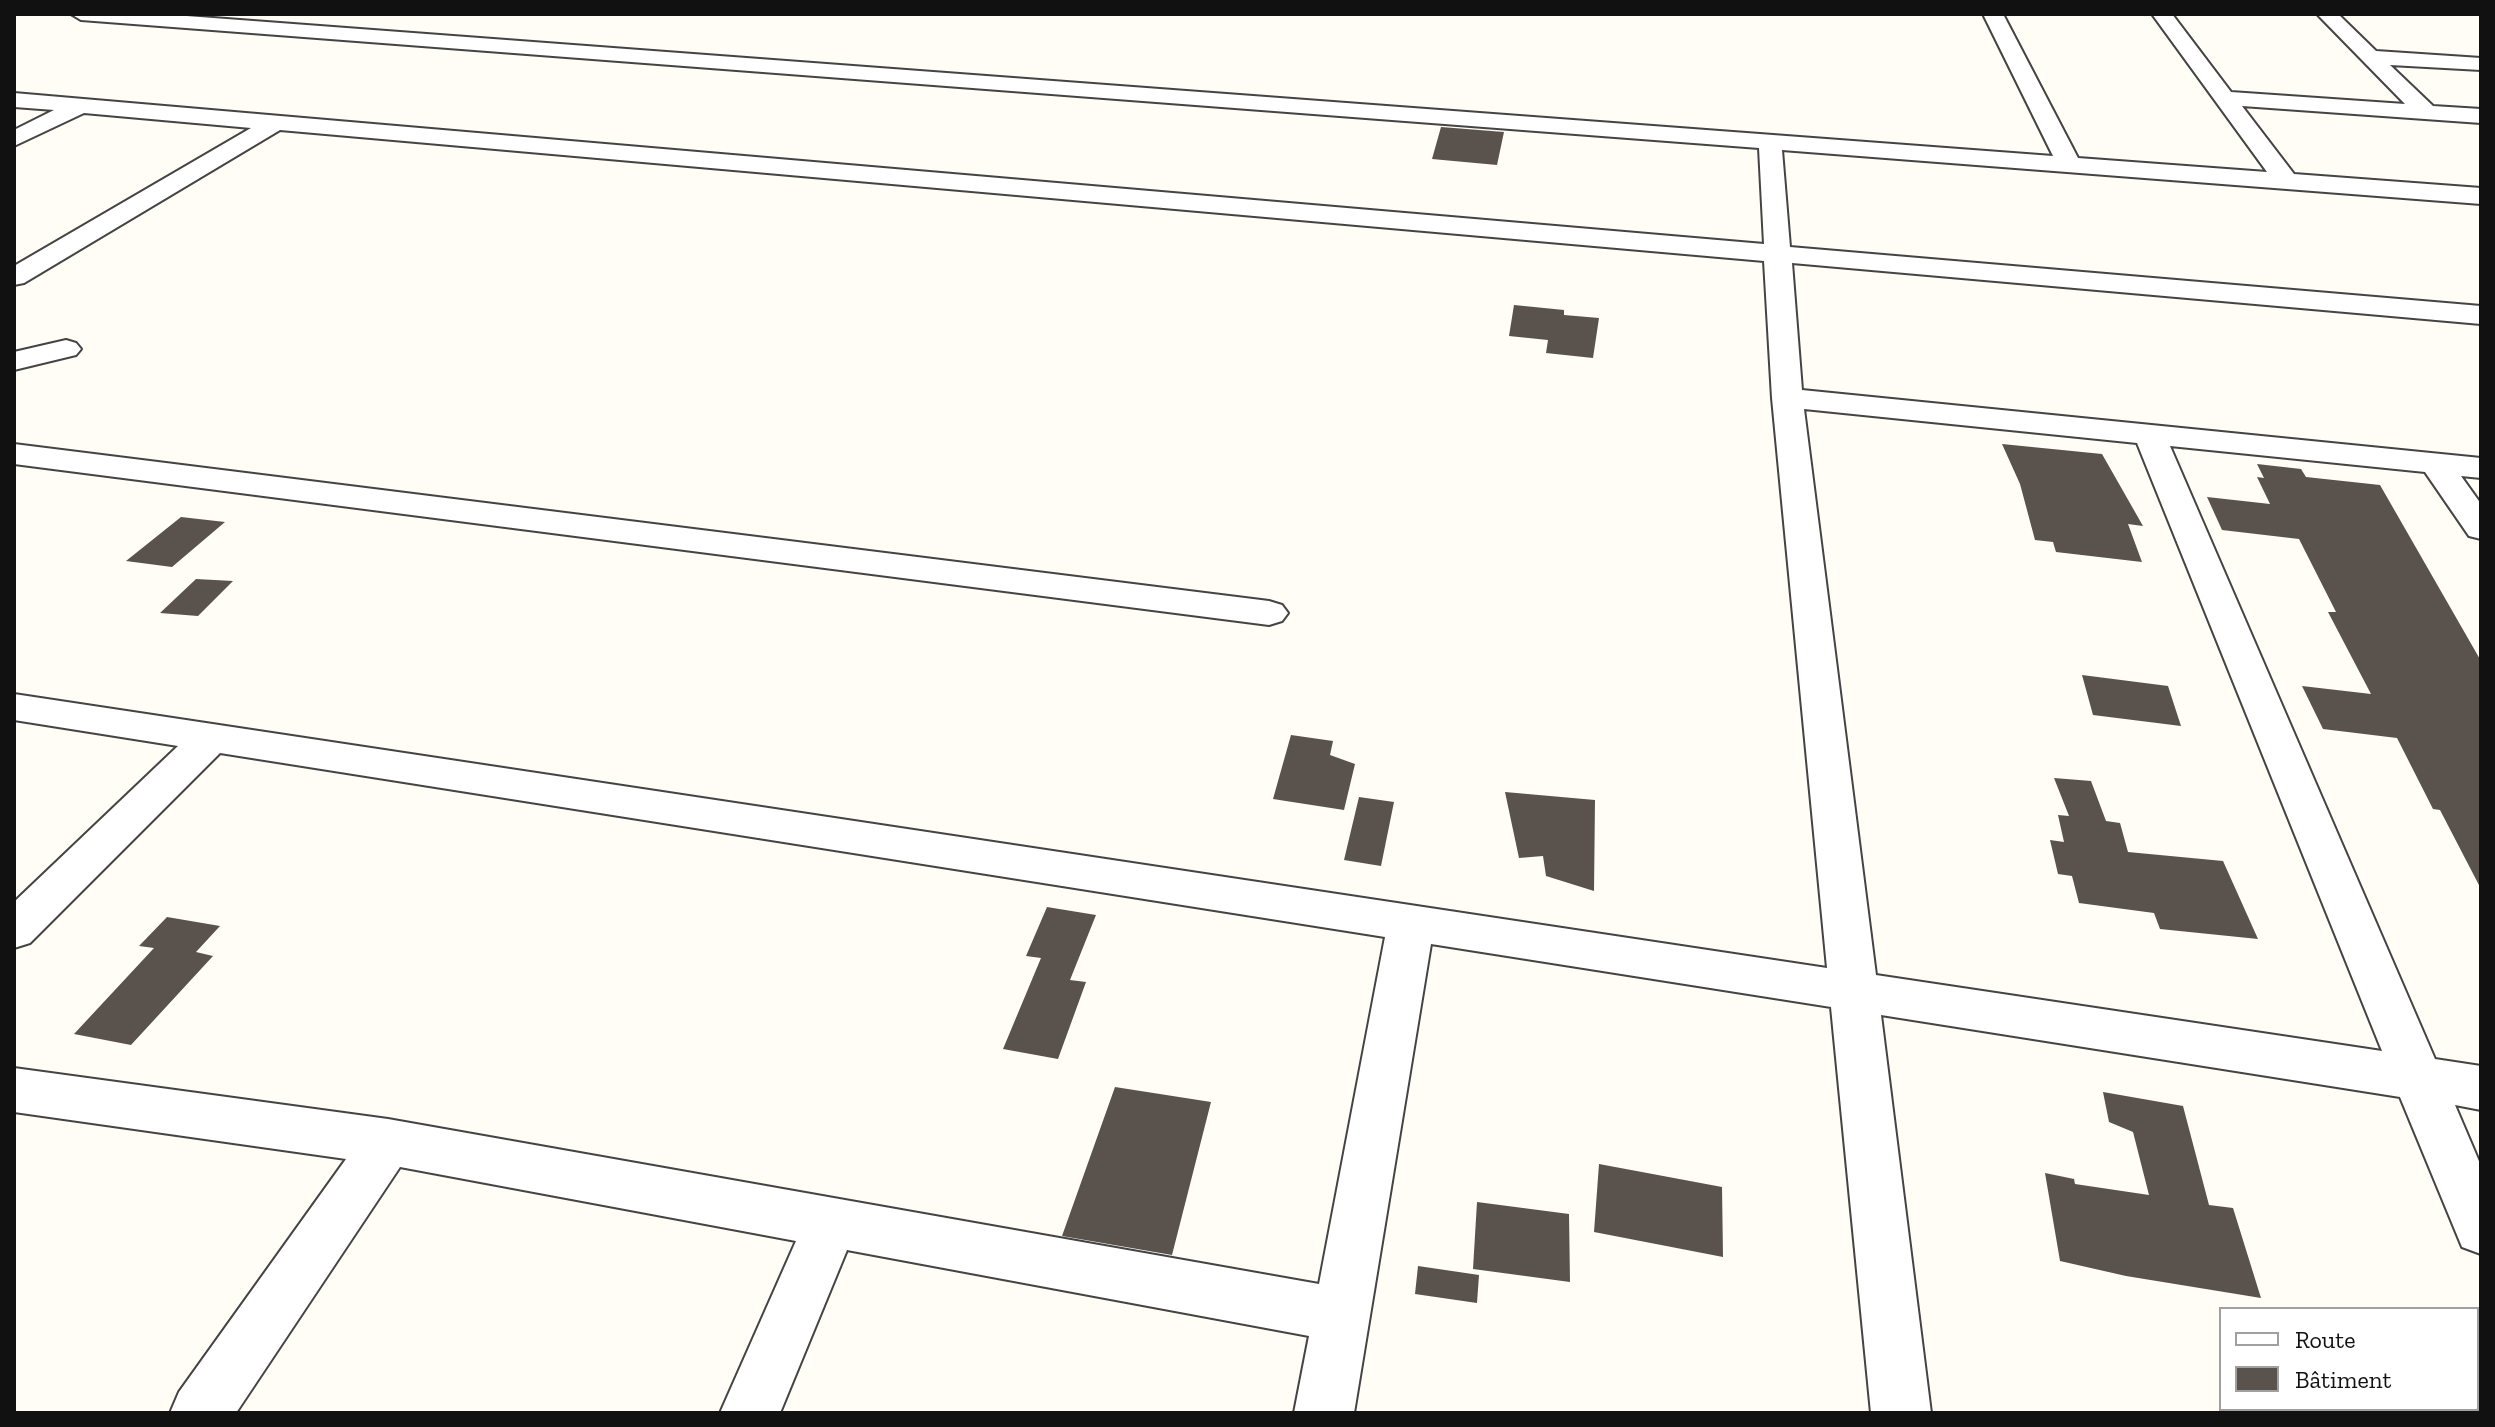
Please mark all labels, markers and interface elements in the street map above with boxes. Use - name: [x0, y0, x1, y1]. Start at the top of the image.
- legend: [2219, 1307, 2479, 1411]
- text: Route: [2295, 1325, 2355, 1354]
- text: Bâtiment: [2295, 1365, 2391, 1394]

